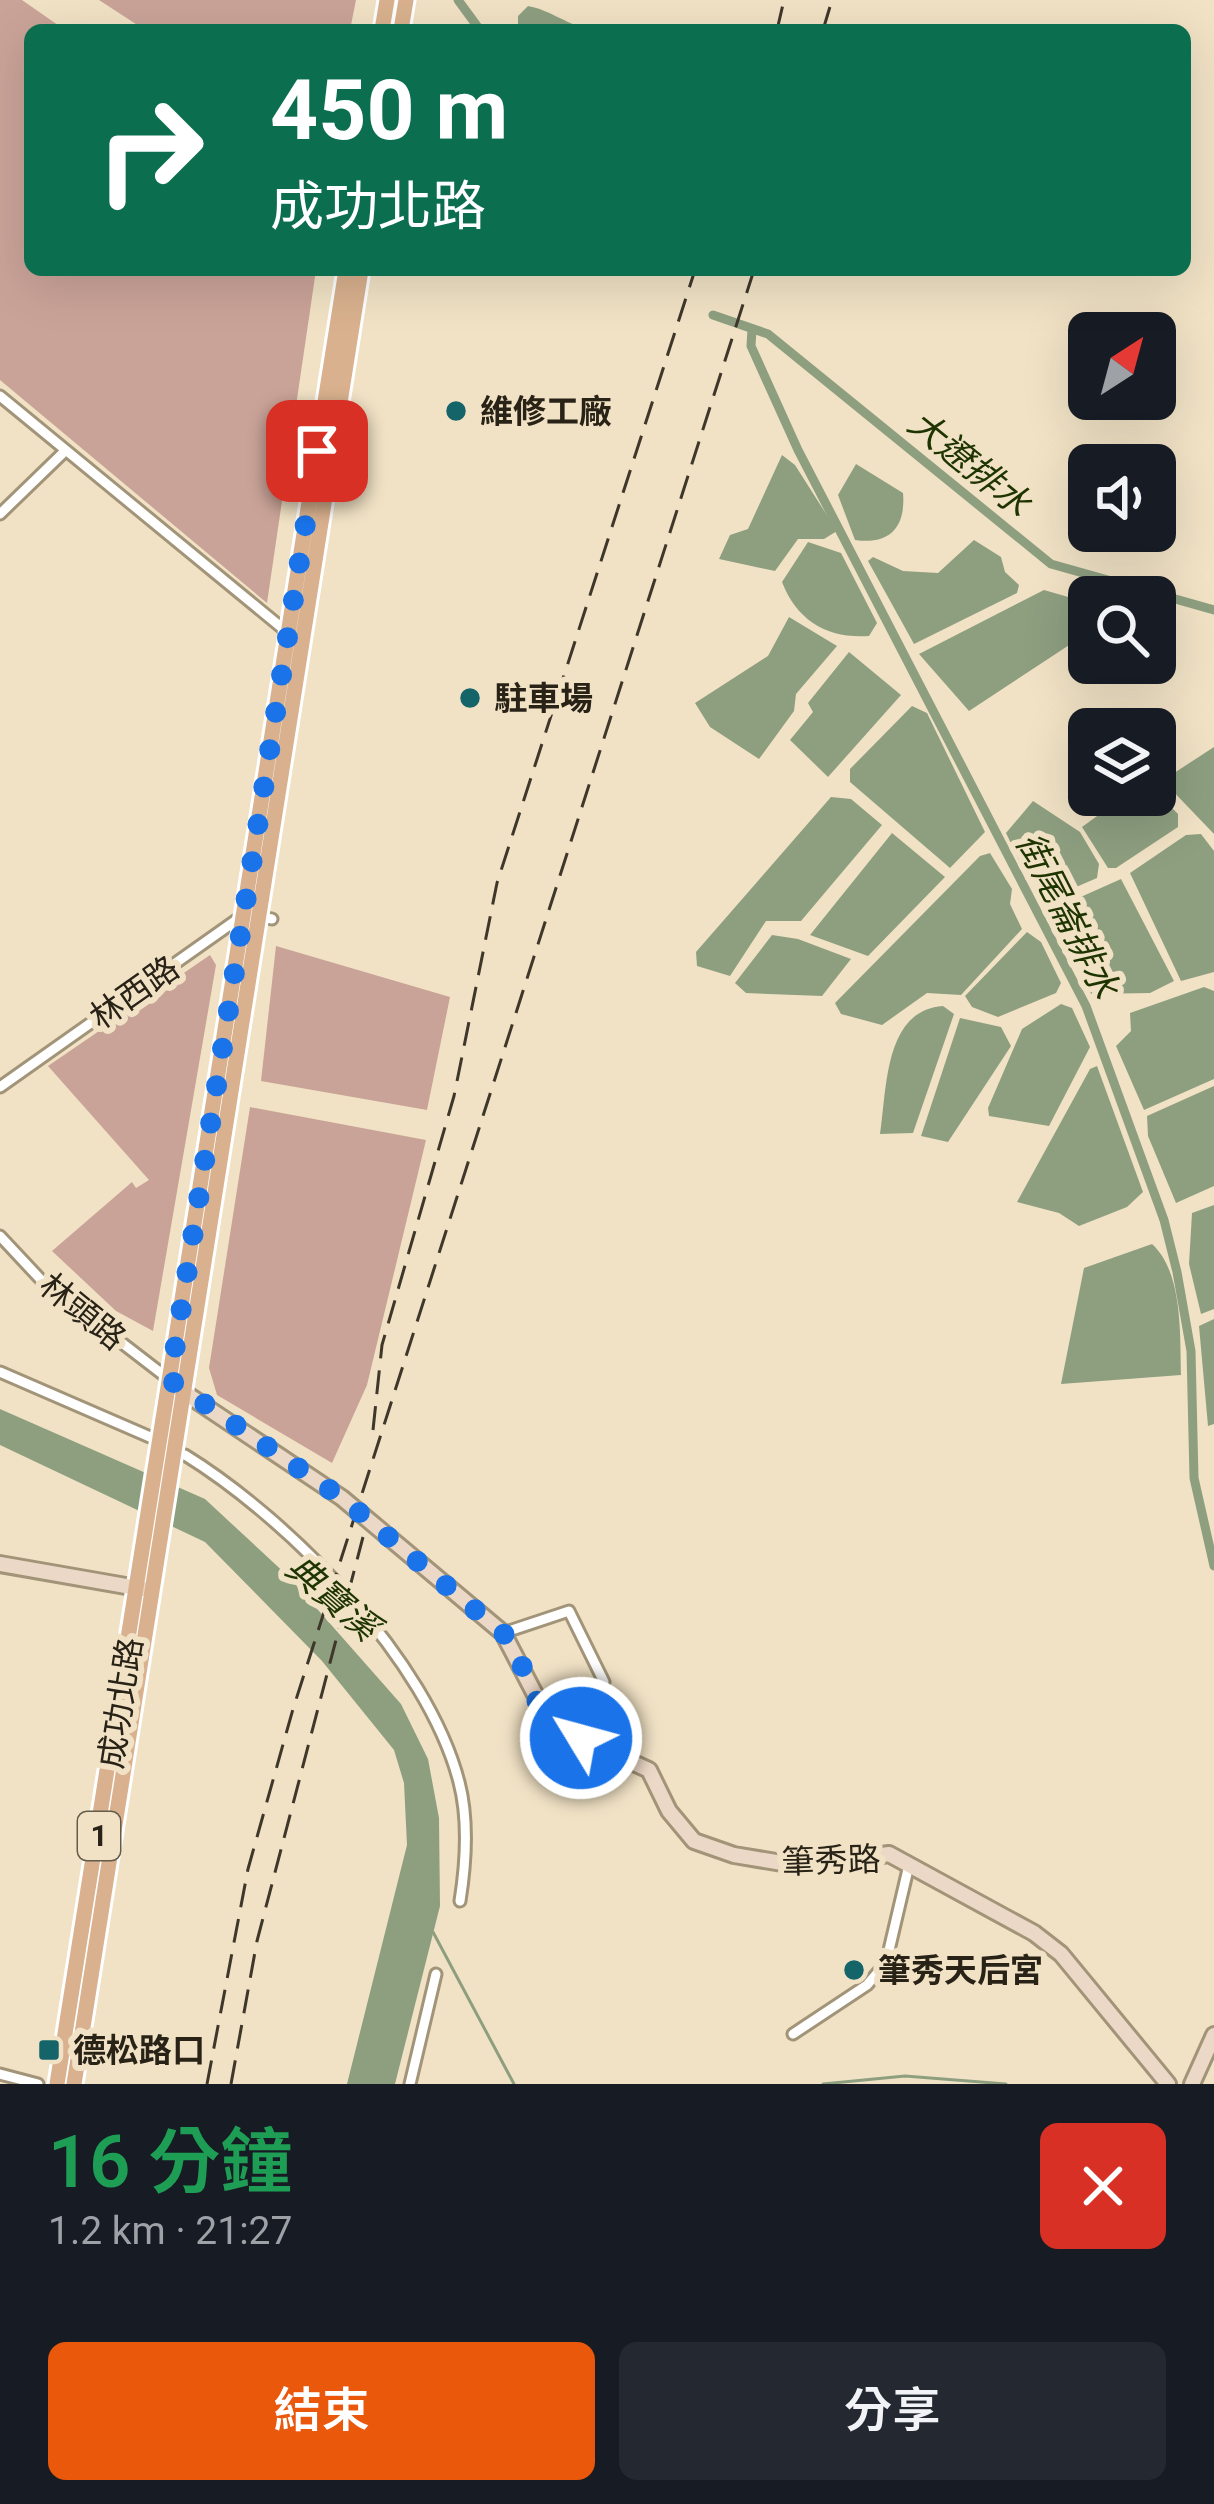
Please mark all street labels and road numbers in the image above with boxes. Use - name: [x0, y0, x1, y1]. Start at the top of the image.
- street label: 林西路: [83, 948, 186, 1037]
- street label: 林頭路: [32, 1265, 133, 1358]
- street label: 成功北路: [91, 1635, 150, 1771]
- road number: 1: [78, 1812, 120, 1860]
- street label: 筆秀路: [781, 1839, 881, 1882]

